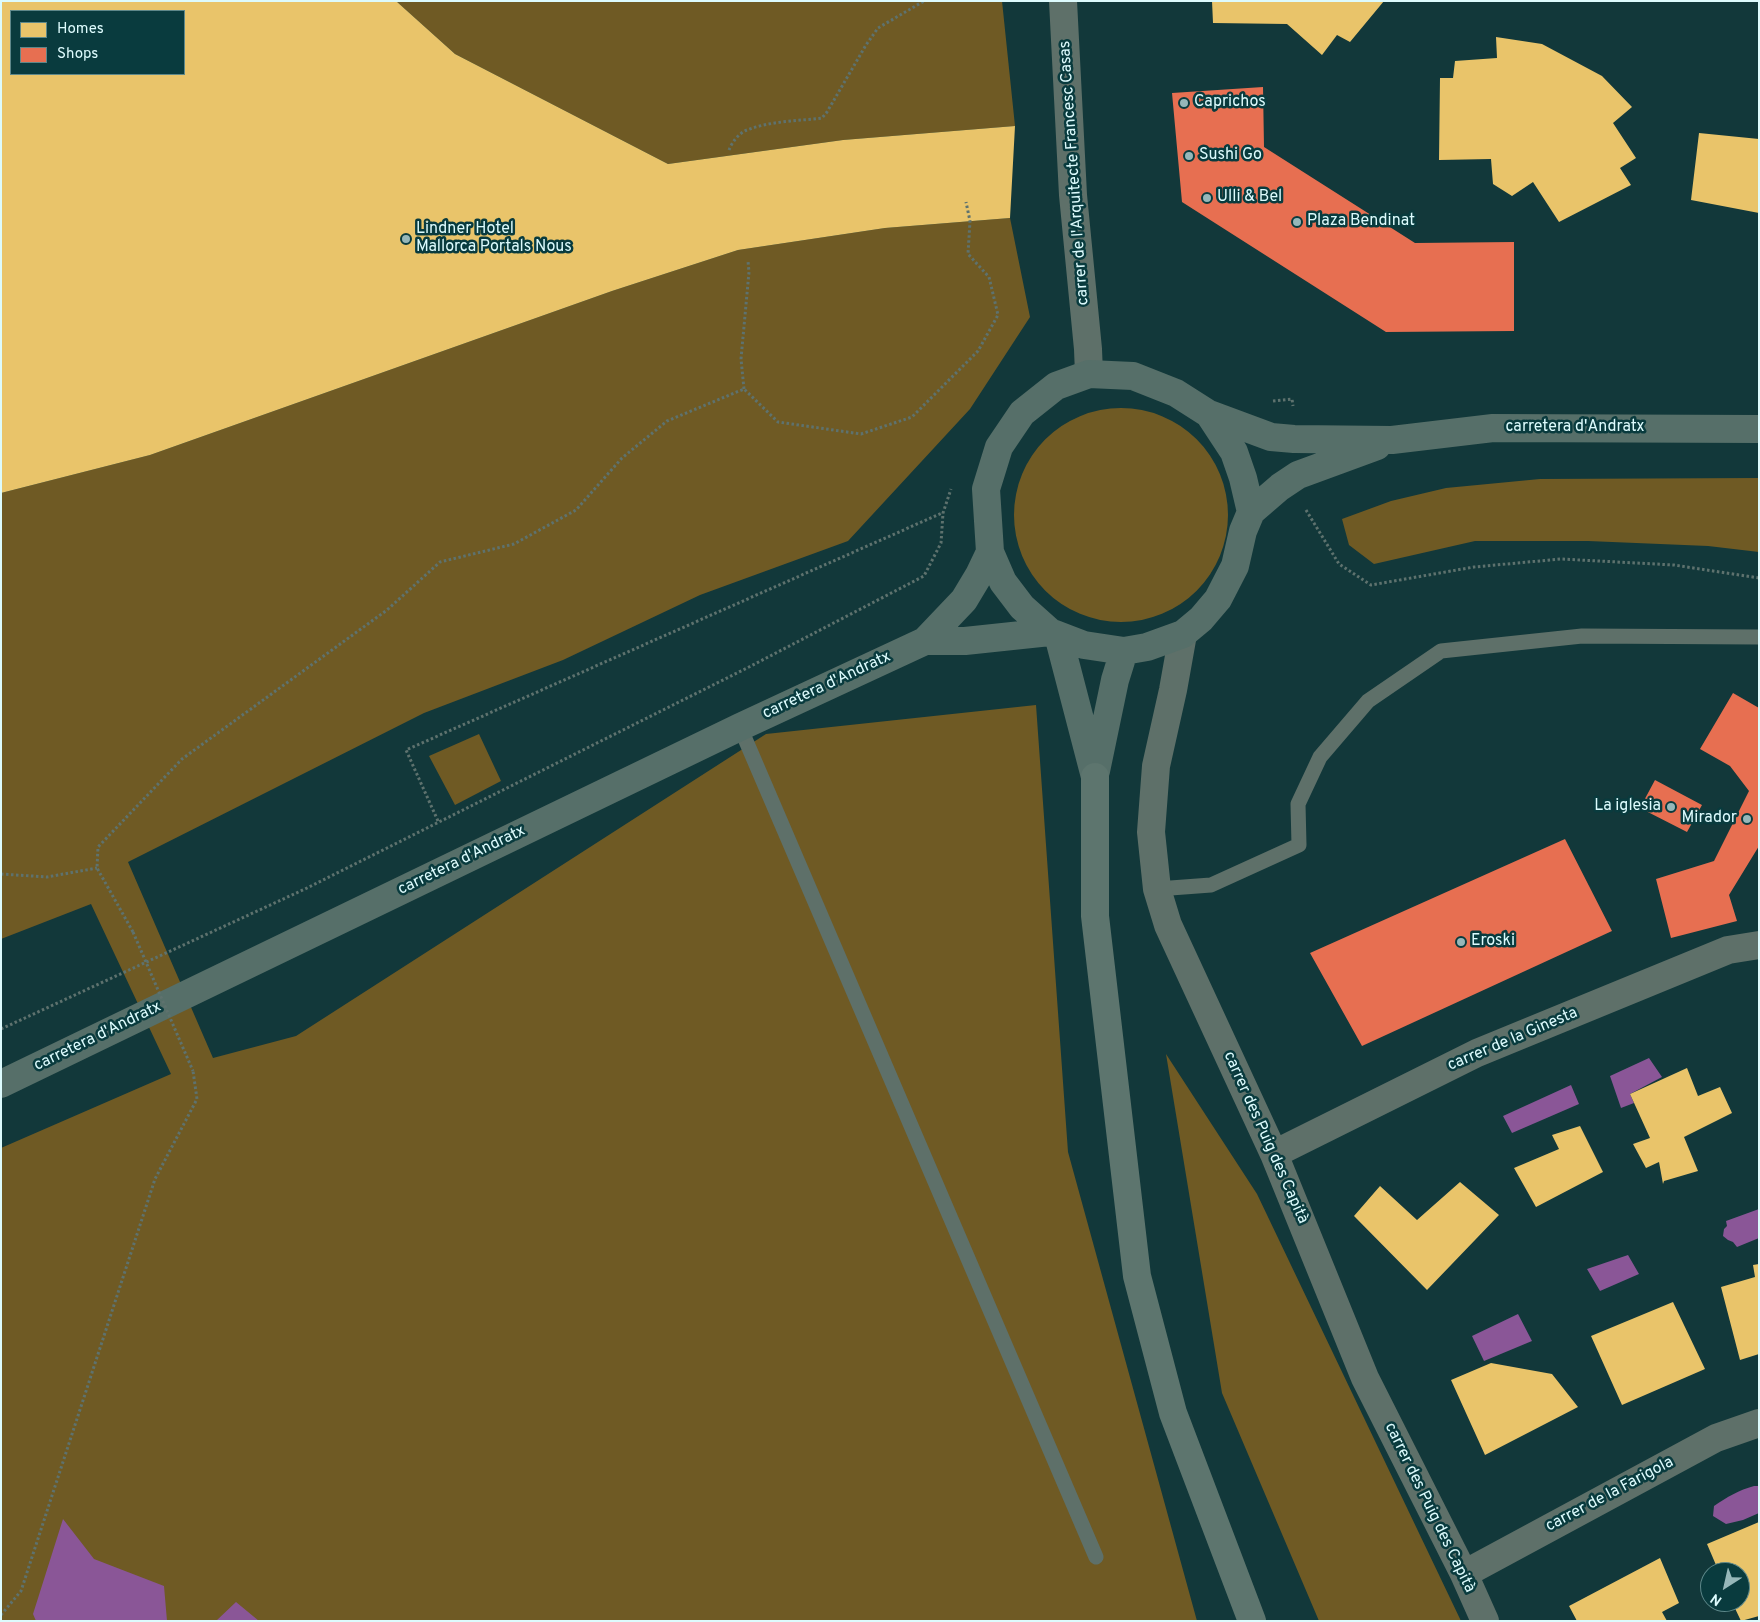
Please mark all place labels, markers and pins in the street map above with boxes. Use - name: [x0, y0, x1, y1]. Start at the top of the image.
- place label: Caprichos: [1194, 93, 1266, 113]
- marker: Caprichos: [1178, 97, 1190, 109]
- place label: Sushi Go: [1199, 146, 1262, 166]
- marker: Sushi Go: [1183, 150, 1195, 162]
- place label: Ulli & Bel: [1217, 188, 1282, 208]
- marker: Ulli & Bel: [1201, 192, 1213, 204]
- place label: Plaza Bendinat: [1307, 212, 1415, 232]
- marker: Plaza Bendinat: [1291, 216, 1303, 228]
- place label: Lindner Hotel Mallorca Portals Nous: [416, 220, 572, 258]
- marker: Lindner Hotel Mallorca Portals Nous: [400, 233, 412, 245]
- place label: La iglesia: [1594, 797, 1661, 817]
- marker: La iglesia: [1665, 801, 1677, 813]
- place label: Mirador: [1681, 809, 1737, 829]
- marker: Mirador: [1741, 813, 1753, 825]
- place label: Eroski: [1471, 932, 1515, 952]
- marker: Eroski: [1455, 936, 1467, 948]

